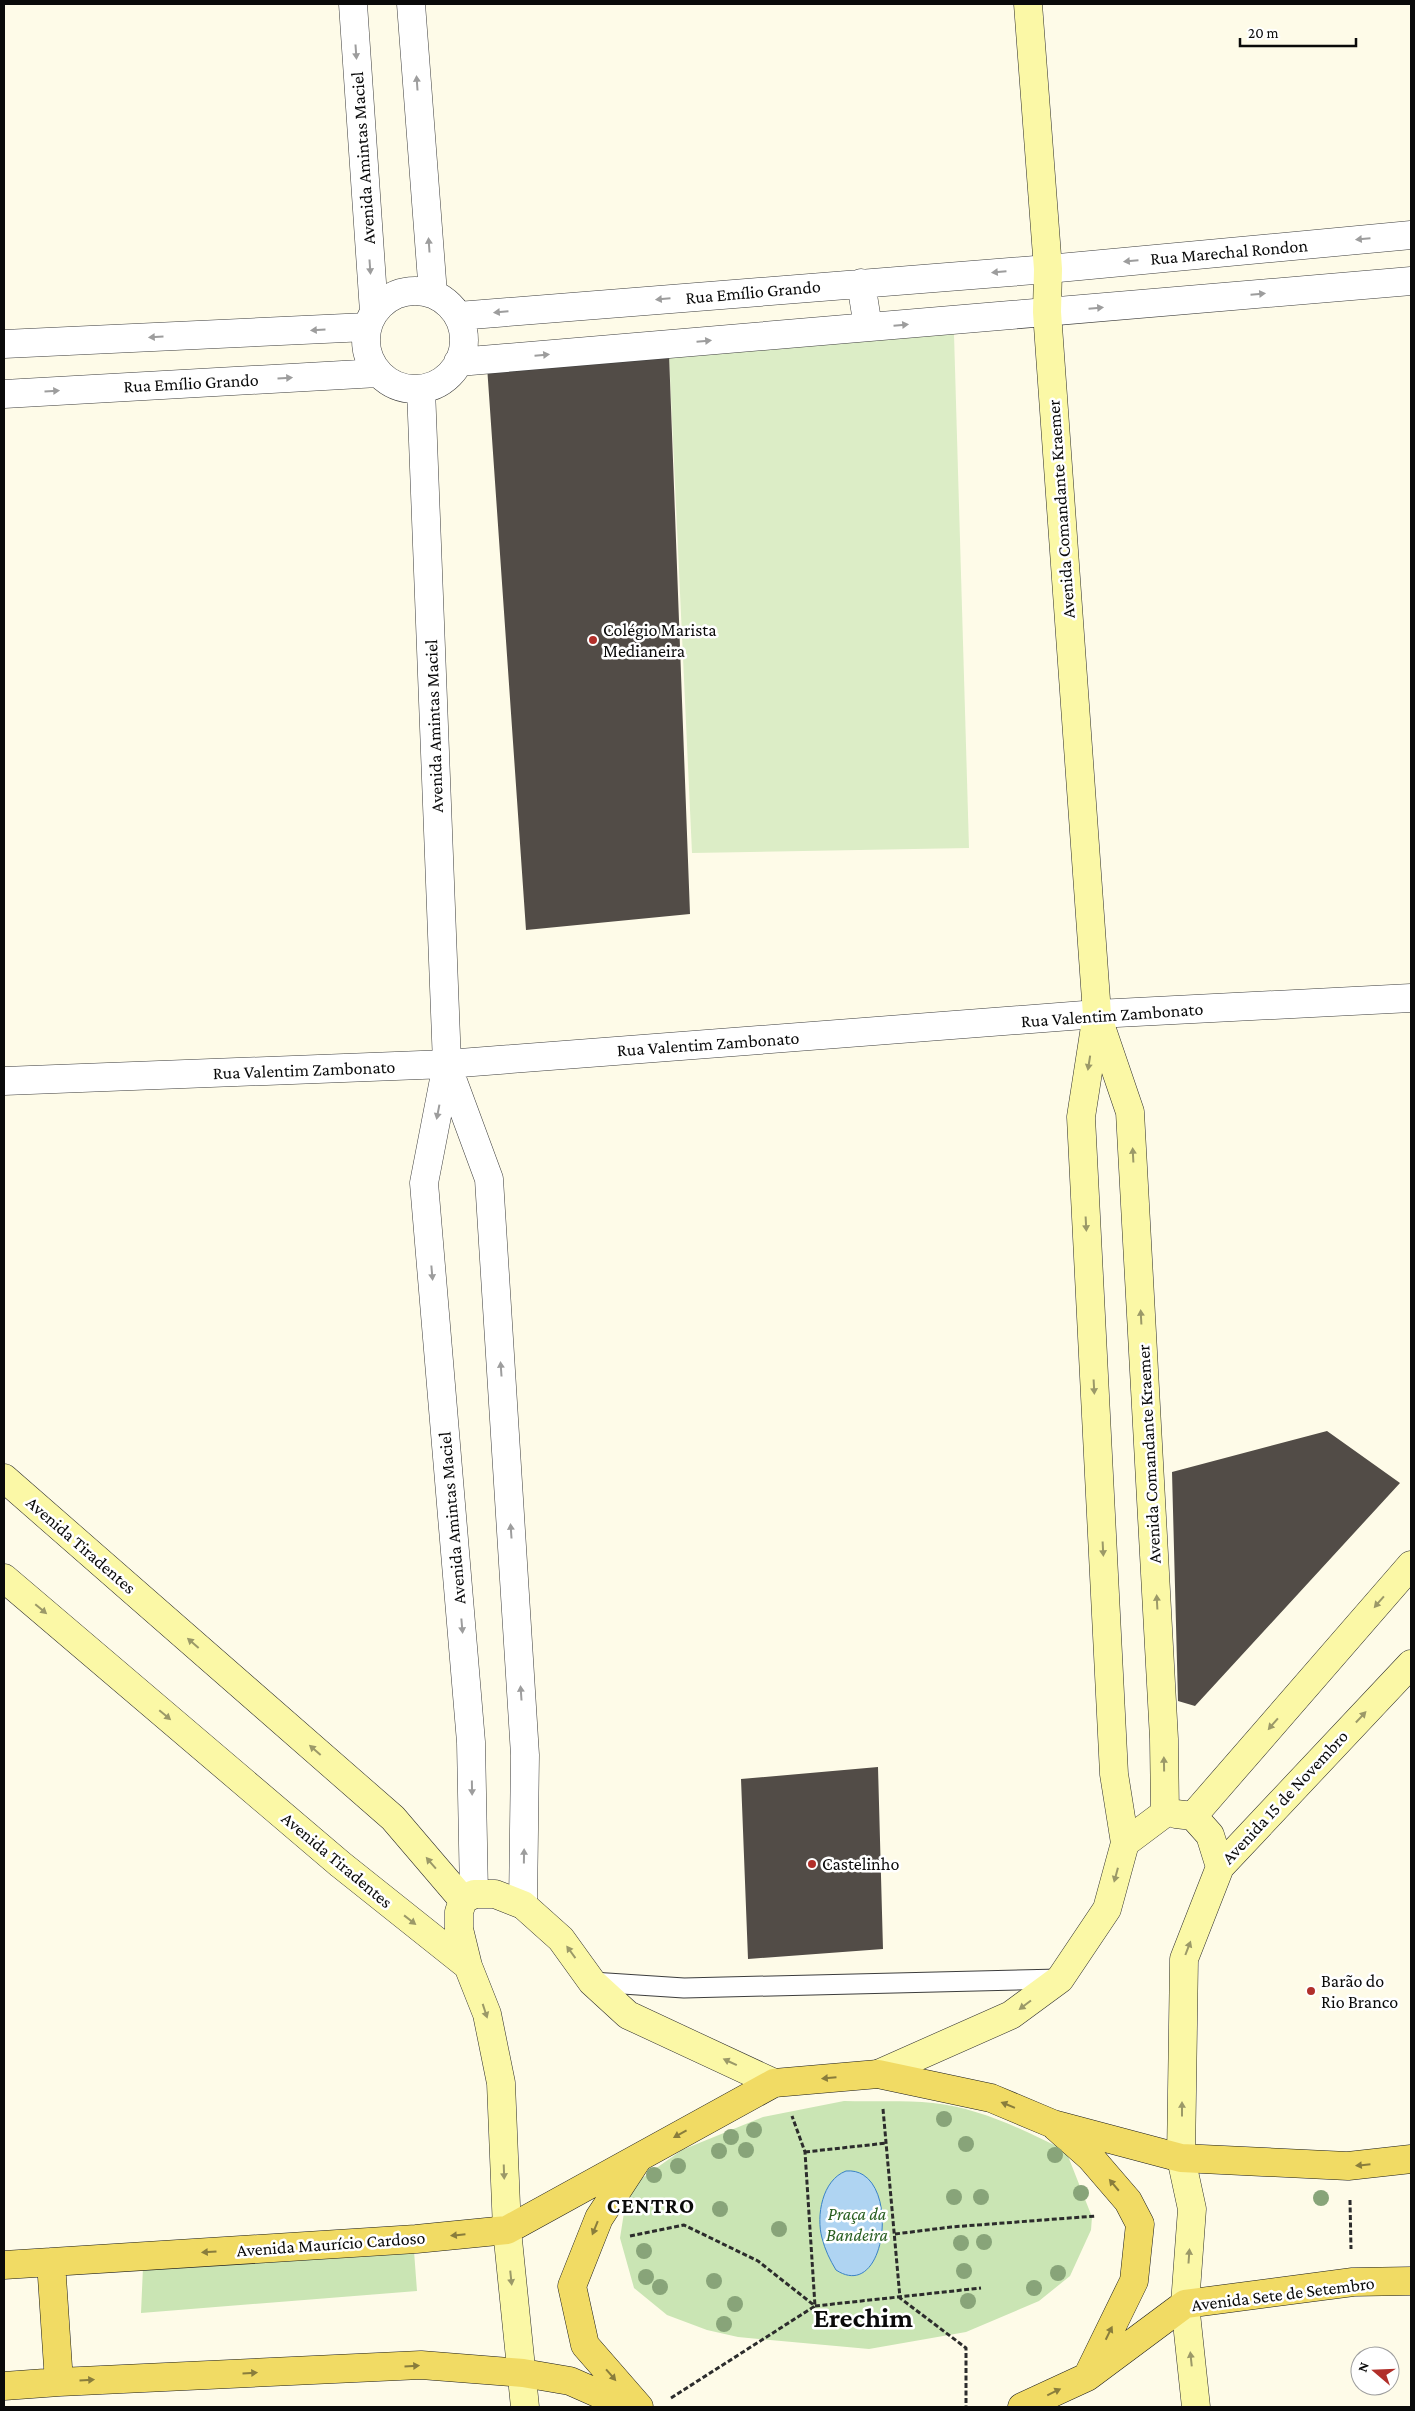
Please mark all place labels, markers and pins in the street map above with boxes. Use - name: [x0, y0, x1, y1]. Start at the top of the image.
- place label: Colégio Marista Medianeira: [603, 620, 716, 661]
- marker: Colégio Marista Medianeira: [587, 634, 599, 646]
- place label: Castelinho: [822, 1854, 899, 1874]
- marker: Castelinho: [806, 1858, 818, 1870]
- place label: Barão do Rio Branco: [1321, 1971, 1398, 2012]
- marker: Barão do Rio Branco: [1305, 1985, 1317, 1997]

